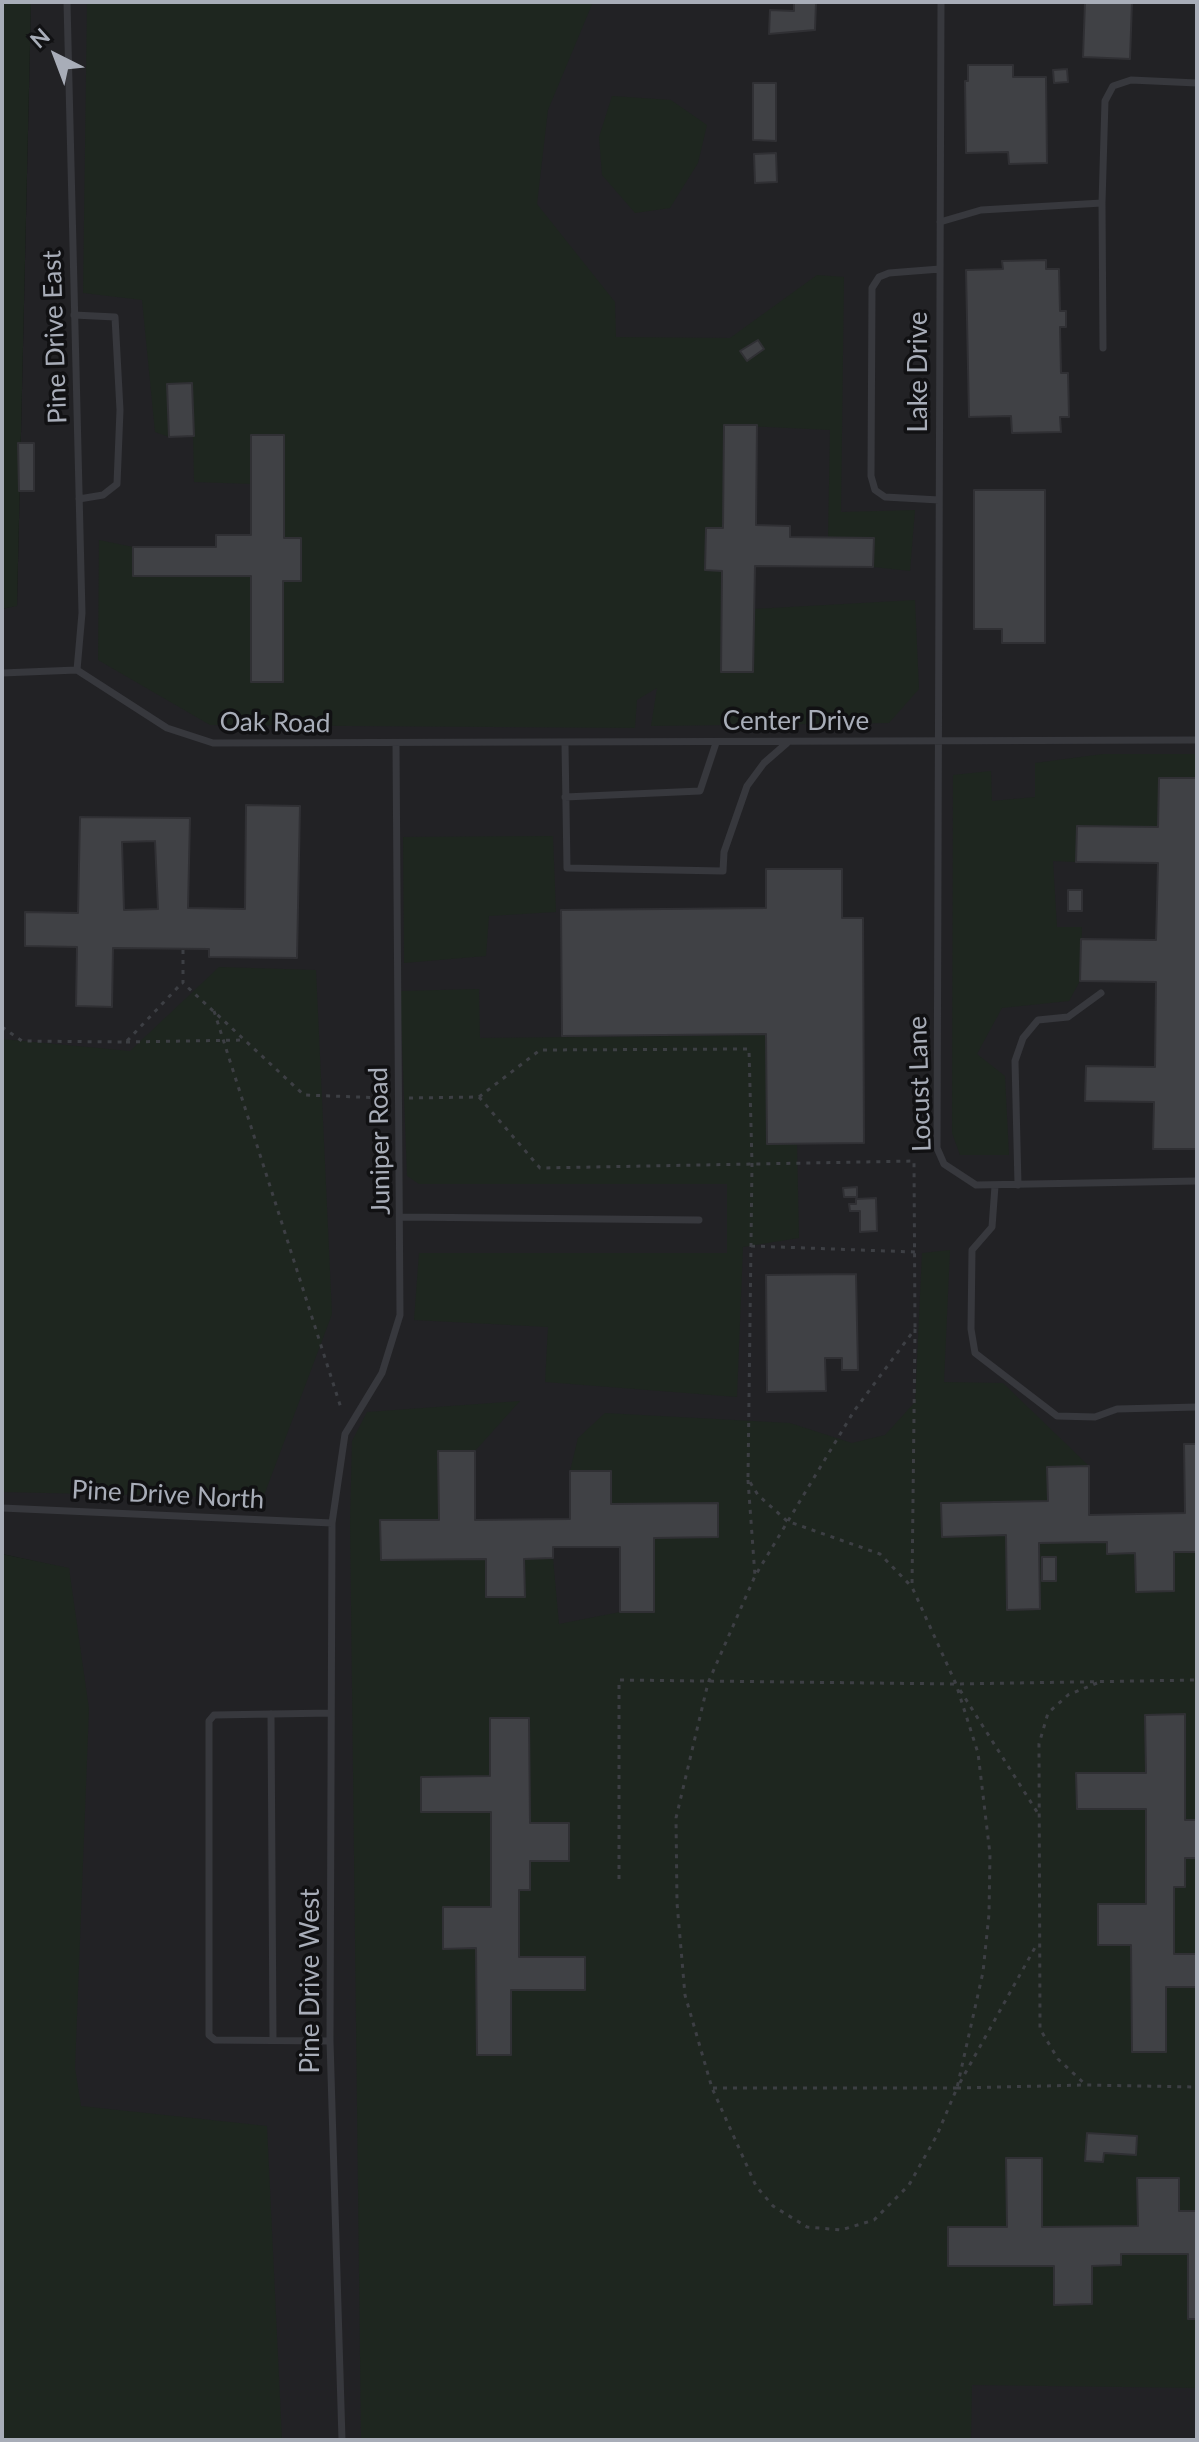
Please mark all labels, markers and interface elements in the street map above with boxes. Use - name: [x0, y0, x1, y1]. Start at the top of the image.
- north arrow: [16, 16, 96, 96]
- text: N: [24, 22, 55, 54]
- street label: Pine Drive East: [36, 250, 74, 424]
- street label: Lake Drive: [903, 311, 935, 433]
- street label: Oak Road: [219, 706, 331, 740]
- street label: Center Drive: [723, 706, 869, 738]
- street label: Locust Lane: [902, 1016, 938, 1152]
- street label: Juniper Road: [363, 1067, 397, 1215]
- street label: Pine Drive North: [71, 1474, 265, 1516]
- street label: Pine Drive West: [295, 1888, 327, 2074]

